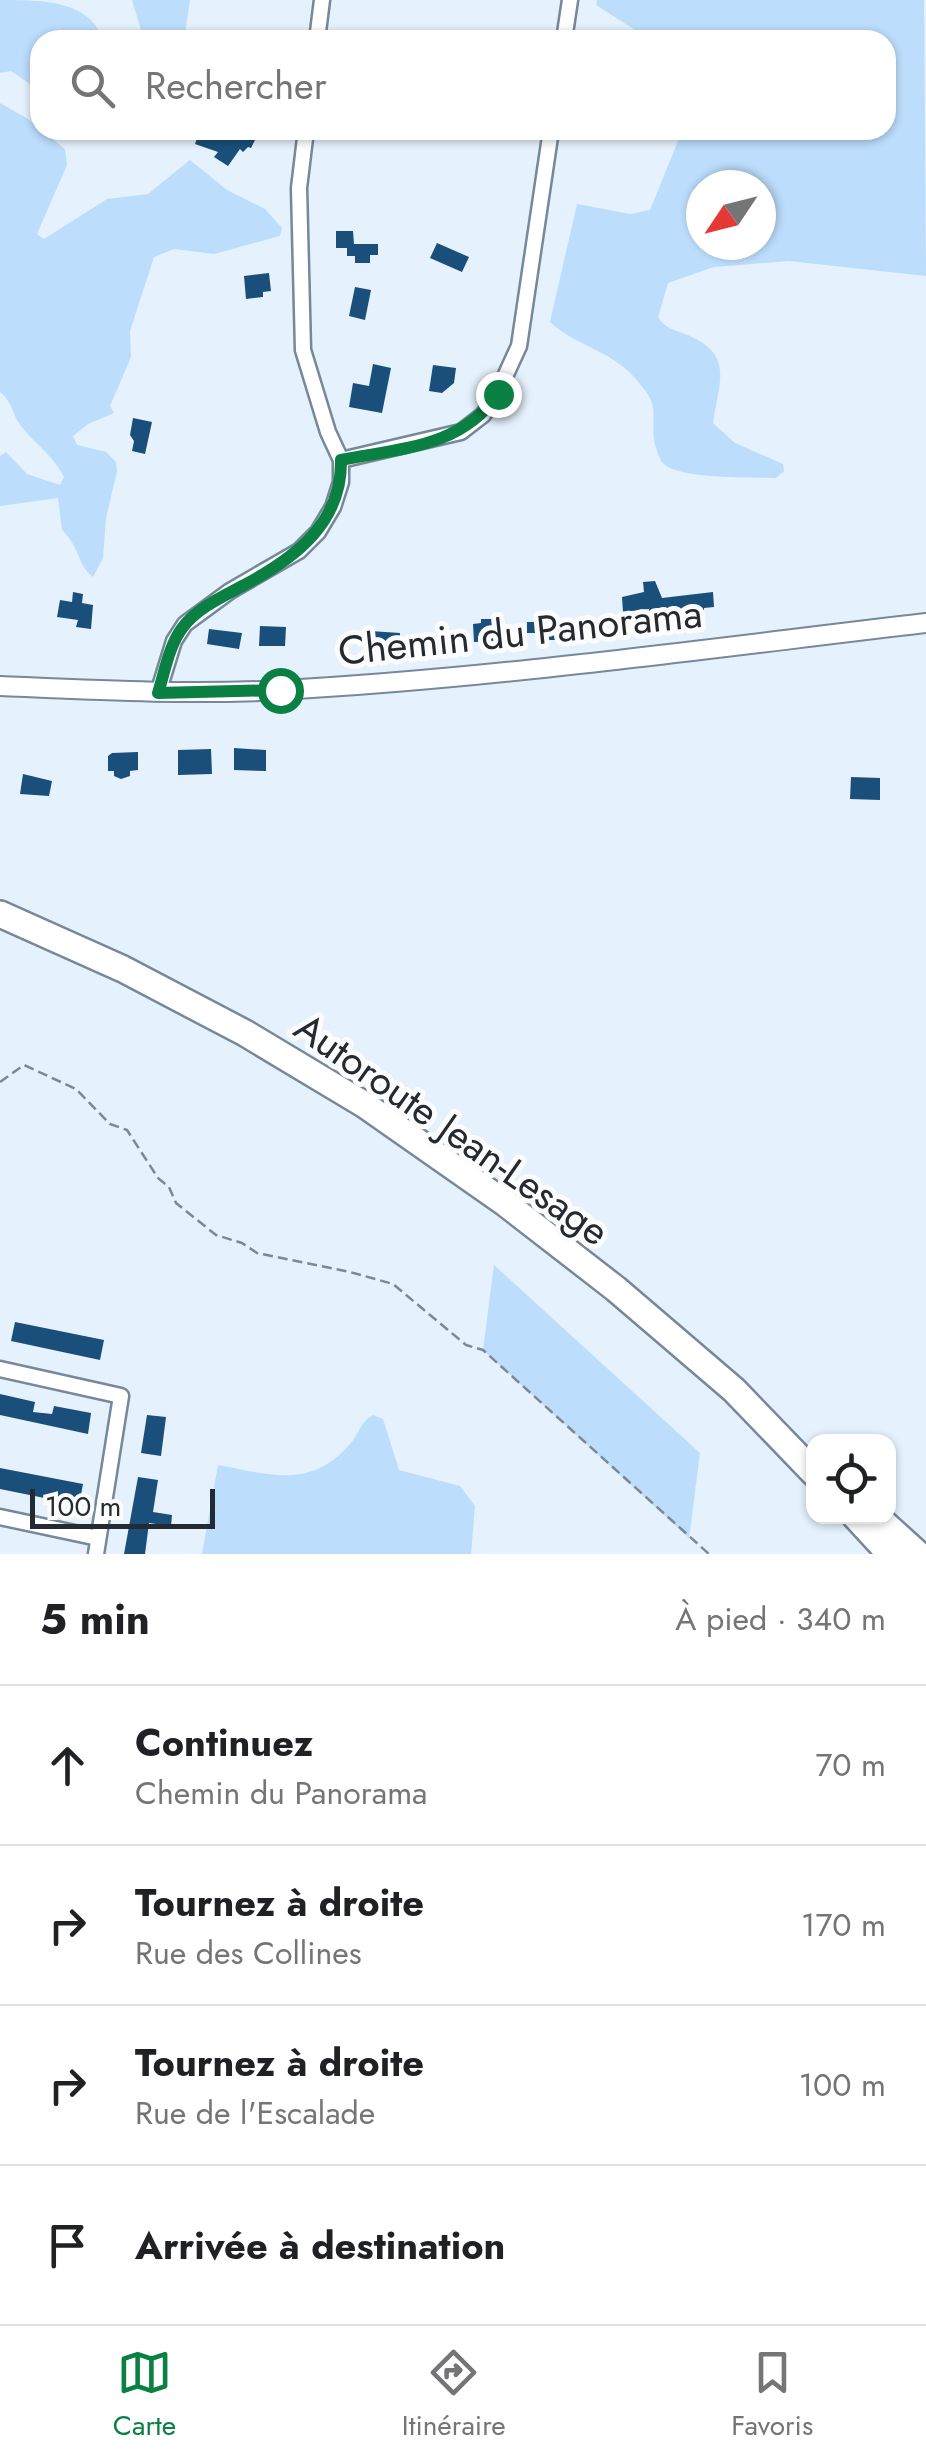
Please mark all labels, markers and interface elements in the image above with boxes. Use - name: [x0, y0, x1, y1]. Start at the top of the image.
- search box: [30, 30, 896, 140]
- icon: search: [65, 58, 120, 113]
- text: Rechercher: [145, 58, 327, 113]
- north arrow: [686, 170, 776, 260]
- route end: [476, 372, 522, 418]
- street label: Chemin du Panorama: [335, 584, 705, 680]
- route start: [258, 668, 304, 714]
- street label: Autoroute Jean-Lesage: [283, 998, 621, 1260]
- map controls: [806, 1434, 896, 1524]
- button: locate: [806, 1434, 896, 1524]
- scale bar: [30, 1484, 215, 1528]
- text: 100 m: [45, 1486, 121, 1527]
- text: 5 min: [40, 1589, 150, 1650]
- text: À pied · 340 m: [675, 1596, 886, 1642]
- text: Continuez: [135, 1715, 313, 1770]
- icon: ahead: [40, 1738, 95, 1793]
- text: 70 m: [815, 1742, 886, 1788]
- text: Chemin du Panorama: [135, 1770, 427, 1816]
- text: Tournez à droite: [135, 1875, 424, 1930]
- icon: right: [40, 1898, 95, 1953]
- text: 170 m: [801, 1902, 886, 1948]
- text: Rue des Collines: [135, 1930, 362, 1976]
- text: Tournez à droite: [135, 2035, 424, 2090]
- icon: right: [40, 2058, 95, 2113]
- text: 100 m: [799, 2062, 886, 2108]
- text: Rue de l'Escalade: [135, 2090, 375, 2136]
- icon: arrive: [40, 2218, 95, 2273]
- text: Arrivée à destination: [135, 2218, 505, 2273]
- tab: Carte: [113, 2345, 176, 2446]
- tab: Itinéraire: [402, 2345, 506, 2446]
- tab: Favoris: [731, 2345, 813, 2446]

